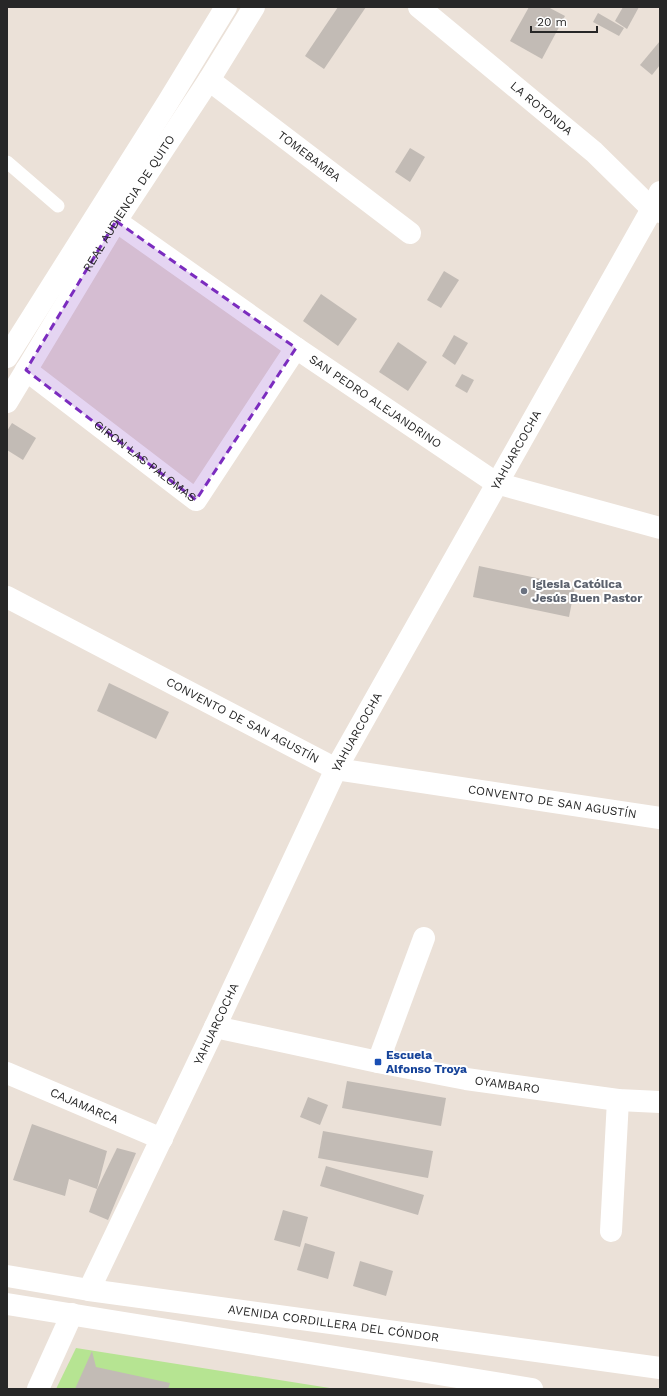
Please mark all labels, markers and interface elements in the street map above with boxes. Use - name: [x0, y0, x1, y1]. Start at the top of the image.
- scale bar: [531, 8, 597, 34]
- text: 20 m: [537, 15, 567, 29]
- street label: LA ROTONDA: [508, 79, 575, 138]
- street label: TOMEBAMBA: [275, 128, 344, 185]
- street label: REAL AUDIENCIA DE QUITO: [80, 132, 178, 274]
- street label: SAN PEDRO ALEJANDRINO: [307, 352, 444, 451]
- street label: YAHUARCOCHA: [488, 408, 544, 492]
- street label: GIRON LAS PALOMAS: [91, 418, 199, 505]
- place label: Iglesia Católica Jesús Buen Pastor: [532, 577, 643, 605]
- marker: Iglesia Católica Jesús Buen Pastor: [519, 586, 529, 596]
- street label: CONVENTO DE SAN AGUSTÍN: [164, 675, 322, 766]
- street label: YAHUARCOCHA: [329, 690, 385, 774]
- street label: CONVENTO DE SAN AGUSTÍN: [467, 782, 638, 821]
- street label: YAHUARCOCHA: [191, 981, 242, 1067]
- place label: Escuela Alfonso Troya: [386, 1048, 467, 1076]
- marker: Escuela Alfonso Troya: [373, 1057, 383, 1067]
- street label: OYAMBARO: [474, 1073, 541, 1096]
- street label: CAJAMARCA: [48, 1085, 121, 1127]
- street label: AVENIDA CORDILLERA DEL CÓNDOR: [227, 1302, 440, 1345]

